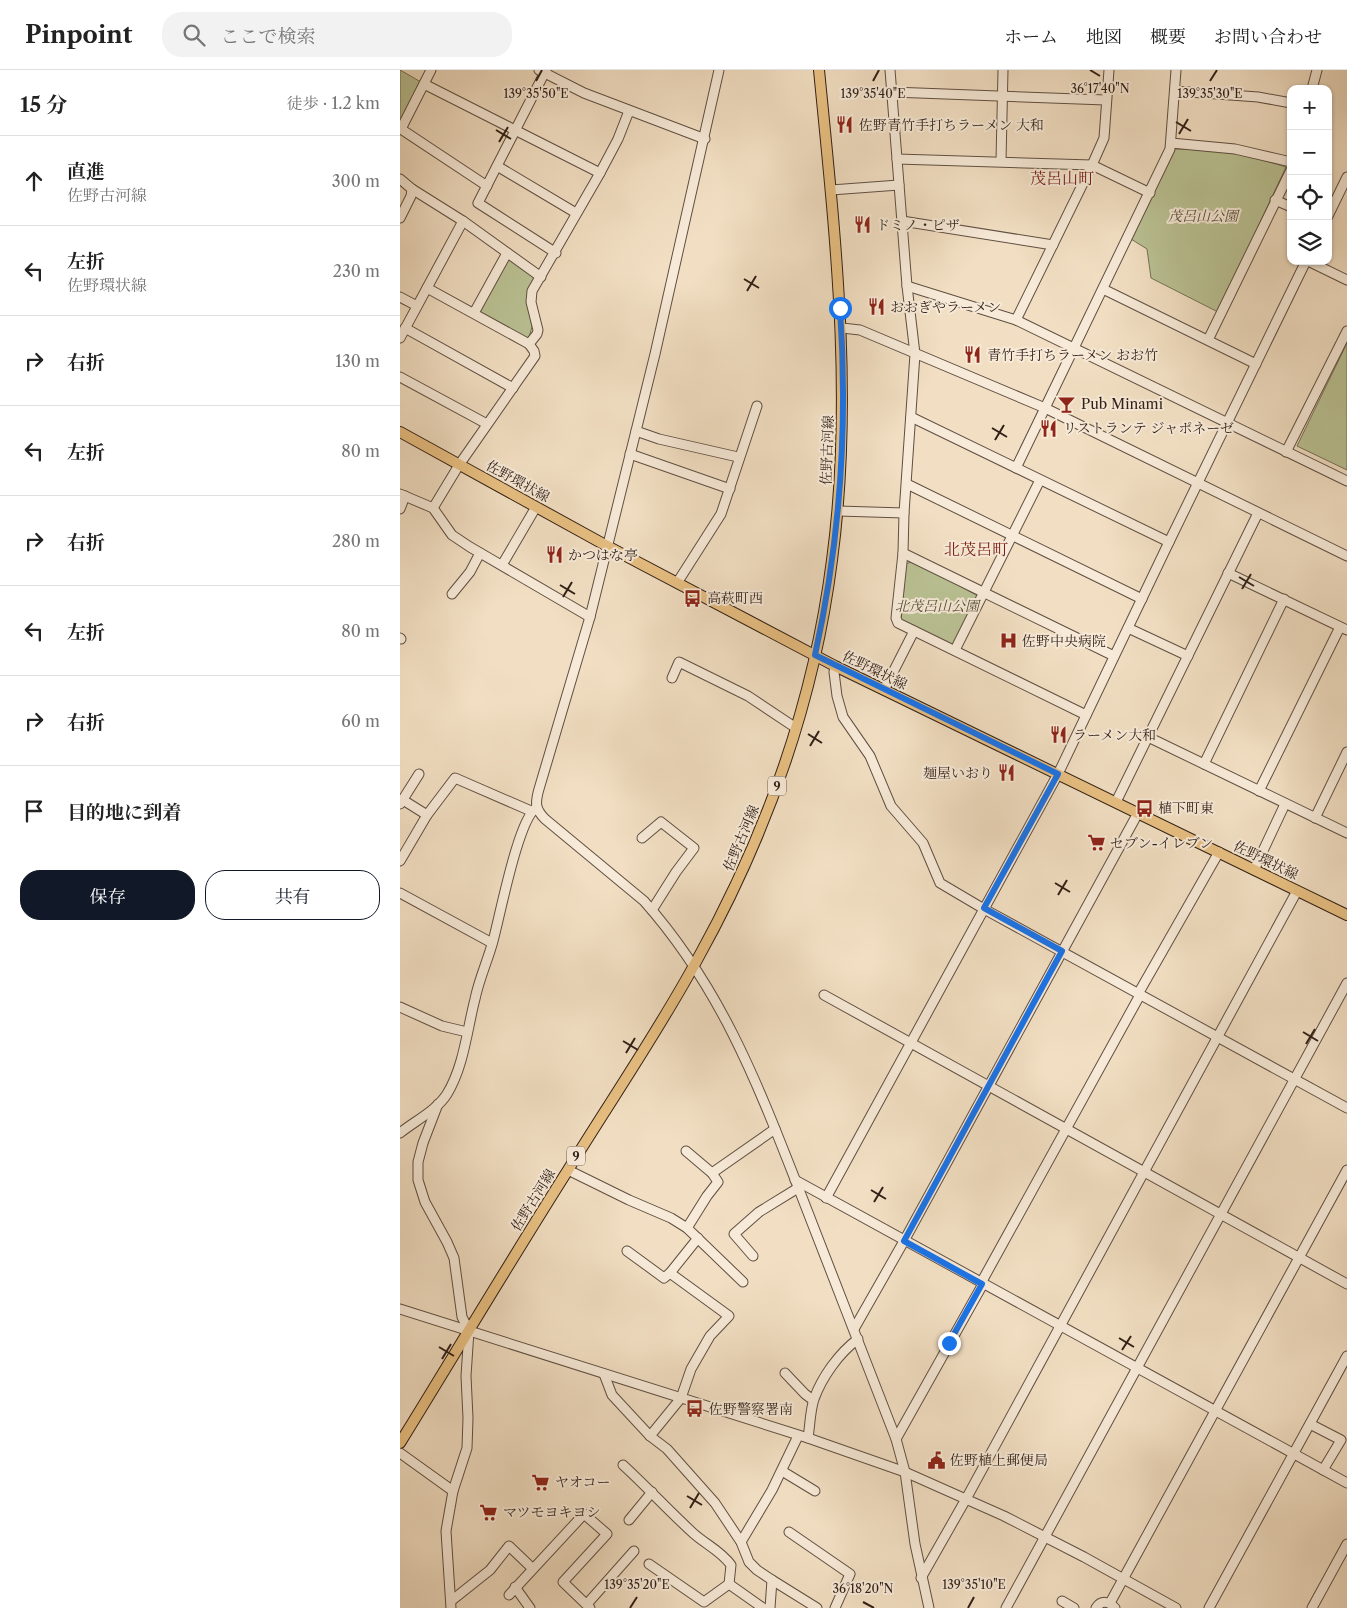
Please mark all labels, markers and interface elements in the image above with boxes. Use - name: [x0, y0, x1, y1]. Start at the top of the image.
- search box: [162, 12, 512, 57]
- text: Pinpoint: [25, 20, 132, 49]
- icon: search: [180, 21, 208, 49]
- text: ここで検索: [220, 25, 315, 48]
- text: ホーム: [1004, 26, 1058, 48]
- text: 地図: [1086, 26, 1122, 48]
- text: 概要: [1150, 26, 1186, 48]
- text: お問い合わせ: [1214, 26, 1322, 48]
- text: 36°17'40"N: [1070, 81, 1130, 96]
- map controls: [1287, 85, 1332, 265]
- button: +: [1287, 85, 1332, 130]
- text: 139°35'50"E: [503, 86, 569, 101]
- text: 139°35'40"E: [840, 86, 906, 101]
- text: 139°35'30"E: [1177, 86, 1243, 101]
- text: 15 分: [20, 92, 67, 117]
- text: 徒歩 · 1.2 km: [286, 93, 380, 113]
- restaurant icon: 佐野青竹手打ちラーメン 大和: [835, 115, 855, 135]
- place label: 佐野青竹手打ちラーメン 大和: [859, 116, 1044, 134]
- button: −: [1287, 130, 1332, 175]
- text: 直進: [67, 160, 105, 183]
- icon: ahead: [20, 167, 48, 195]
- district label: 茂呂山町: [1030, 168, 1094, 188]
- text: 300 m: [332, 171, 380, 191]
- button: locate: [1287, 175, 1332, 220]
- text: 佐野古河線: [67, 185, 147, 205]
- park label: 茂呂山公園: [1168, 207, 1240, 225]
- restaurant icon: ドミノ・ピザ: [852, 215, 872, 235]
- place label: ドミノ・ピザ: [876, 216, 960, 234]
- button: layers: [1287, 220, 1332, 265]
- text: 左折: [67, 250, 105, 273]
- icon: left: [20, 257, 48, 285]
- text: 230 m: [333, 261, 380, 281]
- text: 佐野環状線: [67, 275, 147, 295]
- route start: [829, 297, 852, 320]
- restaurant icon: おおぎやラーメン: [866, 297, 886, 317]
- place label: おおぎやラーメン: [890, 298, 1001, 316]
- restaurant icon: 青竹手打ちラーメン おお竹: [963, 345, 983, 365]
- place label: 青竹手打ちラーメン おお竹: [987, 346, 1158, 364]
- icon: right: [20, 347, 48, 375]
- text: 右折: [67, 351, 105, 374]
- text: 130 m: [335, 351, 380, 371]
- bar icon: Pub Minami: [1057, 394, 1077, 414]
- place label: Pub Minami: [1081, 395, 1163, 413]
- street label: 佐野古河線: [817, 415, 837, 485]
- restaurant icon: リストランテ ジャポネーゼ: [1039, 418, 1059, 438]
- place label: リストランテ ジャポネーゼ: [1063, 419, 1234, 437]
- icon: left: [20, 437, 48, 465]
- text: 左折: [67, 441, 105, 464]
- text: 80 m: [341, 441, 380, 461]
- street label: 佐野環状線: [483, 456, 553, 506]
- icon: right: [20, 527, 48, 555]
- text: 右折: [67, 531, 105, 554]
- text: 280 m: [332, 531, 380, 551]
- district label: 北茂呂町: [944, 539, 1008, 559]
- restaurant icon: かつはな亭: [544, 545, 564, 565]
- place label: かつはな亭: [568, 546, 638, 564]
- bus stop icon: 高萩町西: [683, 588, 703, 608]
- place label: 高萩町西: [707, 589, 763, 607]
- park label: 北茂呂山公園: [895, 597, 981, 615]
- icon: left: [20, 617, 48, 645]
- text: 左折: [67, 621, 105, 644]
- text: 80 m: [341, 621, 380, 641]
- hospital icon: 佐野中央病院: [998, 631, 1018, 651]
- place label: 佐野中央病院: [1022, 632, 1106, 650]
- street label: 佐野環状線: [840, 647, 910, 693]
- icon: right: [20, 707, 48, 735]
- text: 右折: [67, 711, 105, 734]
- text: 60 m: [341, 711, 380, 731]
- restaurant icon: ラーメン大和: [1049, 725, 1069, 745]
- place label: ラーメン大和: [1073, 726, 1156, 744]
- restaurant icon: 麺屋いおり: [997, 763, 1017, 783]
- place label: 麺屋いおり: [923, 764, 993, 782]
- road number: 9: [768, 776, 786, 796]
- icon: arrive: [20, 797, 48, 825]
- bus stop icon: 植下町東: [1134, 798, 1154, 818]
- place label: 植下町東: [1158, 799, 1214, 817]
- text: 目的地に到着: [67, 801, 181, 824]
- street label: 佐野古河線: [719, 802, 763, 874]
- supermarket icon: セブン-イレブン: [1086, 833, 1106, 853]
- place label: セブン-イレブン: [1110, 834, 1213, 852]
- street label: 佐野環状線: [1231, 837, 1301, 883]
- button: 保存: [20, 870, 195, 920]
- button: 共有: [205, 870, 380, 920]
- road number: 9: [567, 1146, 585, 1166]
- street label: 佐野古河線: [507, 1166, 559, 1234]
- route end: [938, 1332, 961, 1355]
- bus stop icon: 佐野警察署南: [685, 1399, 705, 1419]
- place label: 佐野警察署南: [709, 1400, 793, 1418]
- public building icon: 佐野植上郵便局: [926, 1450, 946, 1470]
- place label: 佐野植上郵便局: [950, 1451, 1048, 1469]
- supermarket icon: ヤオコー: [531, 1472, 551, 1492]
- place label: ヤオコー: [555, 1473, 610, 1491]
- supermarket icon: マツモヨキヨシ: [479, 1502, 499, 1522]
- place label: マツモヨキヨシ: [503, 1503, 601, 1521]
- text: 139°35'20"E: [604, 1577, 670, 1592]
- text: 139°35'10"E: [942, 1577, 1006, 1592]
- text: 36°18'20"N: [833, 1581, 894, 1596]

